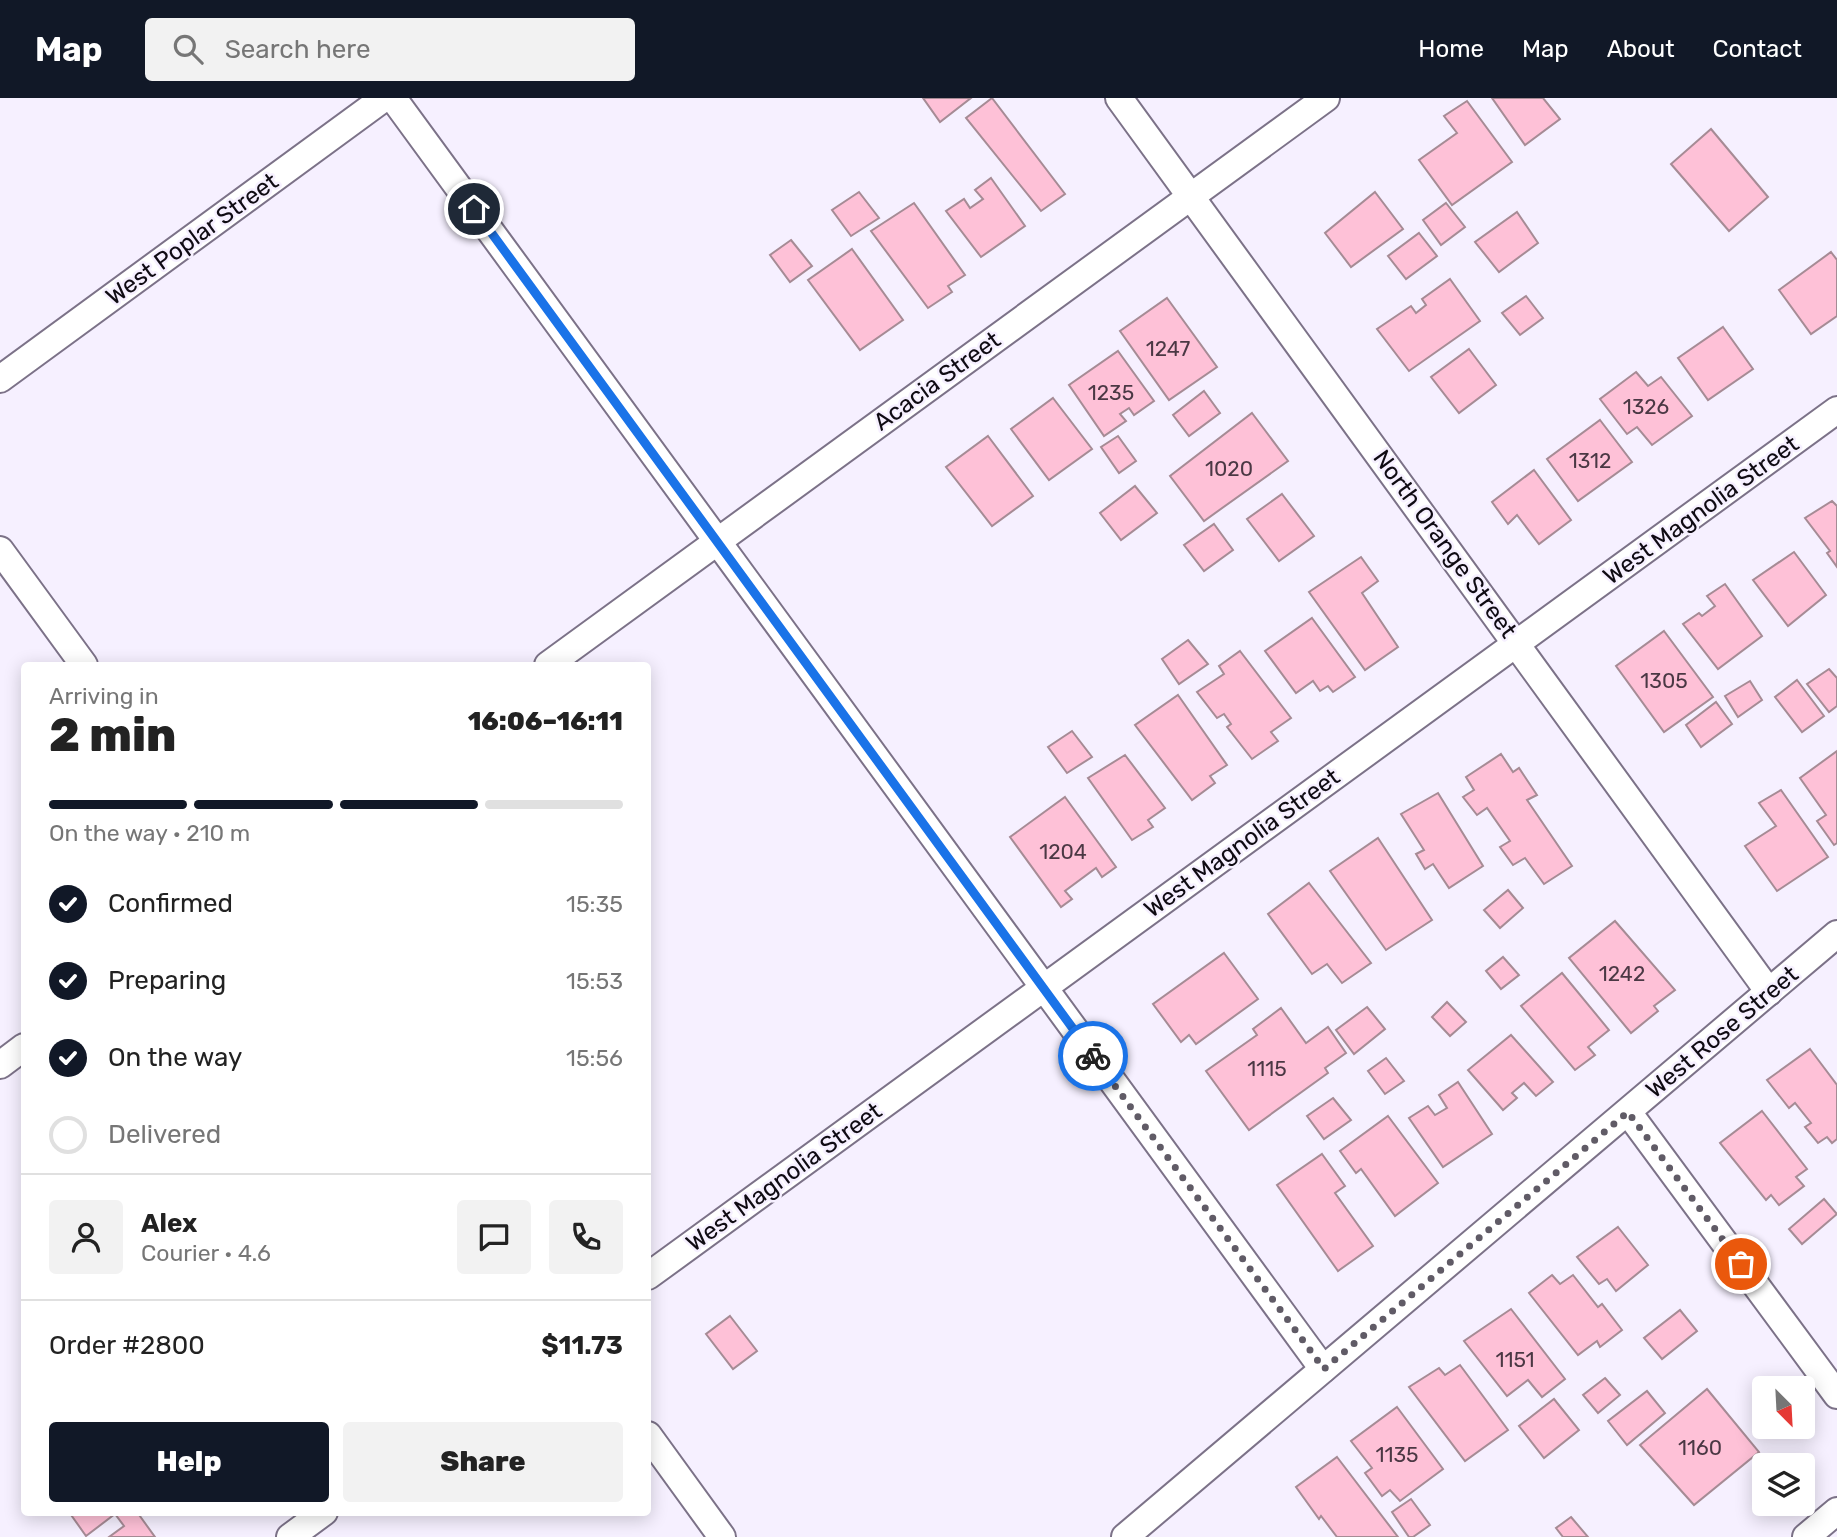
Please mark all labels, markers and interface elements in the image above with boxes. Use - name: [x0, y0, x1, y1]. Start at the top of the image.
- search box: [145, 18, 635, 81]
- text: Map: [35, 30, 103, 69]
- icon: search: [169, 30, 207, 68]
- text: Search here: [225, 34, 370, 65]
- text: Home: [1418, 35, 1484, 63]
- text: Map: [1522, 35, 1569, 63]
- text: About: [1607, 35, 1675, 63]
- text: Contact: [1713, 35, 1802, 63]
- street label: West Poplar Street: [100, 167, 284, 311]
- pin: [444, 179, 504, 239]
- icon: home: [455, 190, 493, 228]
- street label: Acacia Street: [868, 326, 1006, 436]
- house number: 1247: [1146, 336, 1190, 361]
- house number: 1235: [1088, 380, 1134, 405]
- house number: 1326: [1623, 394, 1669, 419]
- street label: West Magnolia Street: [1598, 430, 1804, 590]
- street label: North Orange Street: [1367, 445, 1523, 643]
- house number: 1312: [1569, 448, 1611, 473]
- house number: 1020: [1205, 456, 1253, 481]
- house number: 1305: [1640, 668, 1688, 693]
- text: Arriving in: [49, 682, 159, 710]
- text: 16:06–16:11: [468, 706, 623, 737]
- text: 2 min: [49, 708, 176, 763]
- street label: West Magnolia Street: [1139, 763, 1345, 923]
- text: On the way · 210 m: [49, 819, 250, 847]
- house number: 1204: [1039, 839, 1087, 864]
- icon: check: [49, 885, 87, 923]
- text: Confirmed: [108, 888, 233, 919]
- text: 15:35: [566, 890, 623, 918]
- street label: West Rose Street: [1640, 960, 1804, 1104]
- house number: 1242: [1599, 961, 1645, 986]
- icon: check: [49, 962, 87, 1000]
- text: Preparing: [108, 965, 226, 996]
- text: 15:53: [566, 967, 623, 995]
- courier: [1058, 1021, 1128, 1091]
- icon: bike: [1074, 1037, 1112, 1075]
- icon: check: [49, 1039, 87, 1077]
- text: On the way: [108, 1042, 242, 1073]
- text: 15:56: [566, 1044, 623, 1072]
- house number: 1115: [1247, 1056, 1287, 1081]
- street label: West Magnolia Street: [681, 1097, 887, 1257]
- text: Delivered: [108, 1119, 221, 1150]
- button: person: [49, 1200, 123, 1274]
- button: chat: [457, 1200, 531, 1274]
- button: phone: [549, 1200, 623, 1274]
- text: Alex: [141, 1208, 197, 1239]
- pin: [1711, 1234, 1771, 1294]
- text: Courier · 4.6: [141, 1239, 271, 1267]
- icon: bag: [1722, 1245, 1760, 1283]
- text: Order #2800: [49, 1330, 205, 1361]
- text: $11.73: [541, 1330, 623, 1361]
- house number: 1151: [1495, 1347, 1535, 1372]
- north arrow: [1752, 1376, 1815, 1438]
- map controls: [1752, 1376, 1815, 1516]
- button: Help: [49, 1422, 329, 1502]
- button: Share: [343, 1422, 623, 1502]
- house number: 1160: [1678, 1435, 1722, 1460]
- house number: 1135: [1375, 1442, 1419, 1467]
- button: layers: [1752, 1453, 1815, 1516]

